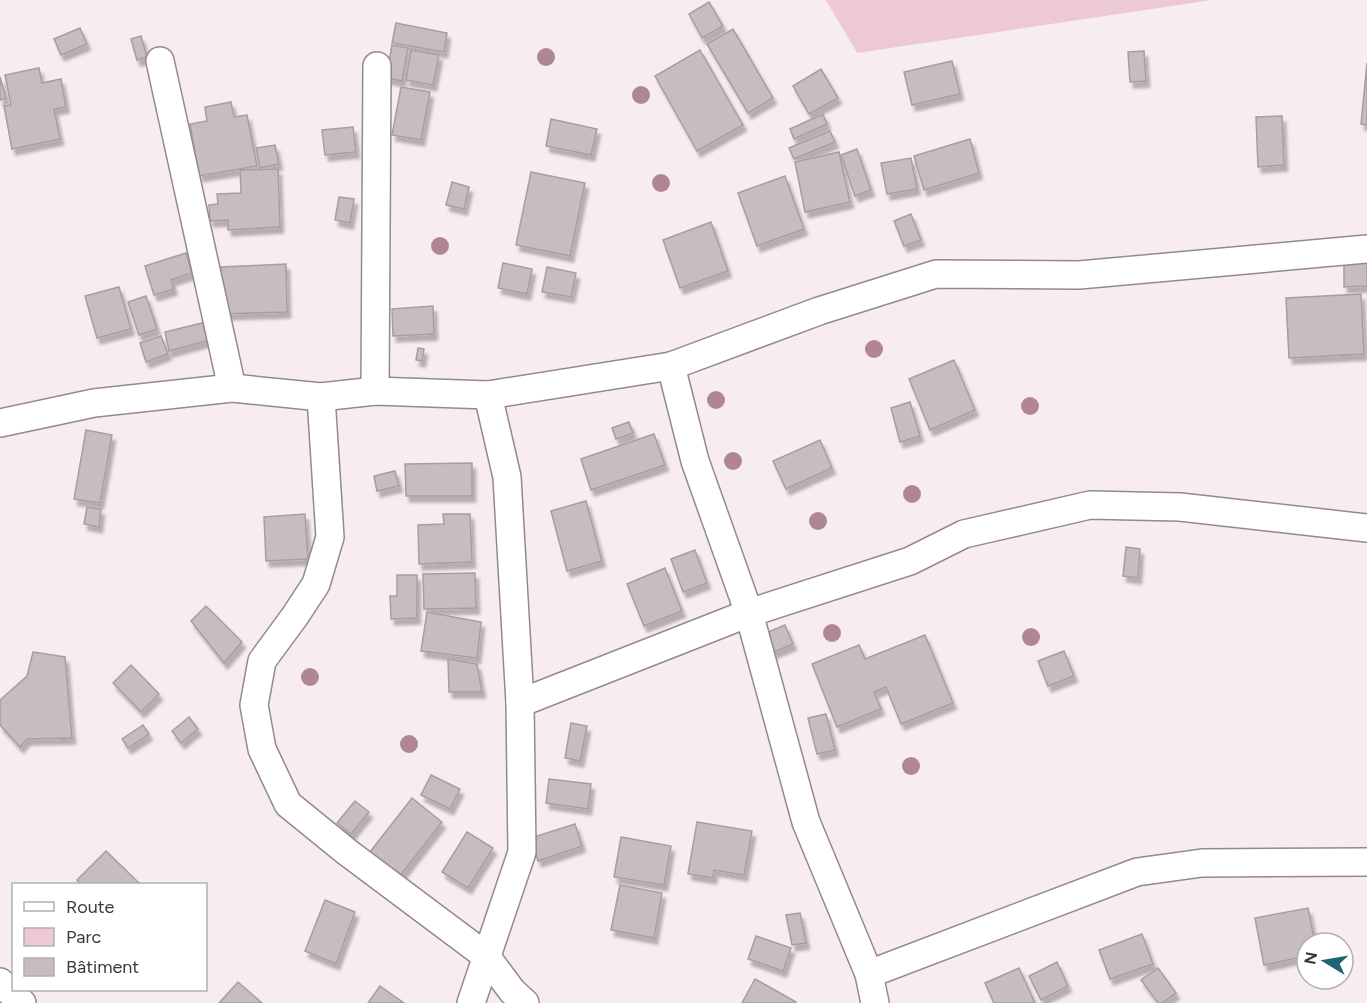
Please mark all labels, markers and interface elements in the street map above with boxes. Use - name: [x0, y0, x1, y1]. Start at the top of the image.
- legend: [12, 883, 207, 991]
- text: Route: [66, 896, 115, 918]
- text: Parc: [66, 926, 102, 948]
- north arrow: [1295, 931, 1355, 991]
- text: N: [1300, 950, 1321, 966]
- text: Bâtiment: [66, 956, 139, 978]

